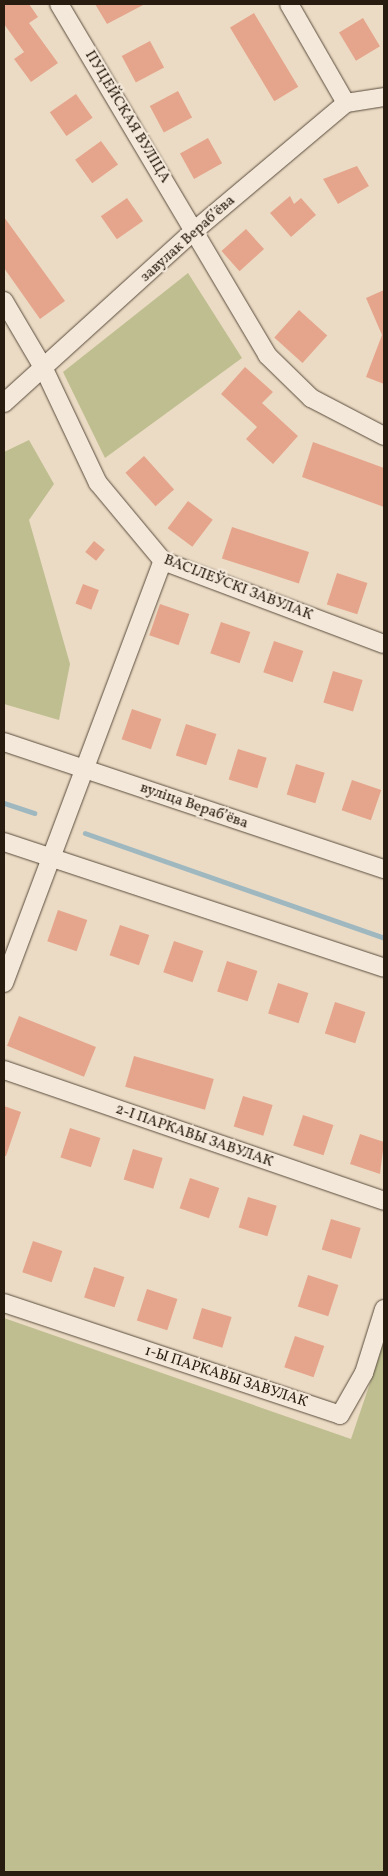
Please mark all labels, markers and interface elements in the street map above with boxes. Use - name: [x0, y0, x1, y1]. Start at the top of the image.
- street label: ПУЦЕЙСКАЯ ВУЛІЦА: [80, 47, 174, 187]
- street label: завулак Верабʼёва: [137, 192, 239, 286]
- street label: ВАСІЛЕЎСКІ ЗАВУЛАК: [161, 551, 315, 625]
- street label: вуліца Верабʼёва: [138, 779, 250, 833]
- street label: 2-І ПАРКАВЫ ЗАВУЛАК: [113, 1101, 275, 1171]
- street label: 1-Ы ПАРКАВЫ ЗАВУЛАК: [142, 1342, 310, 1412]

